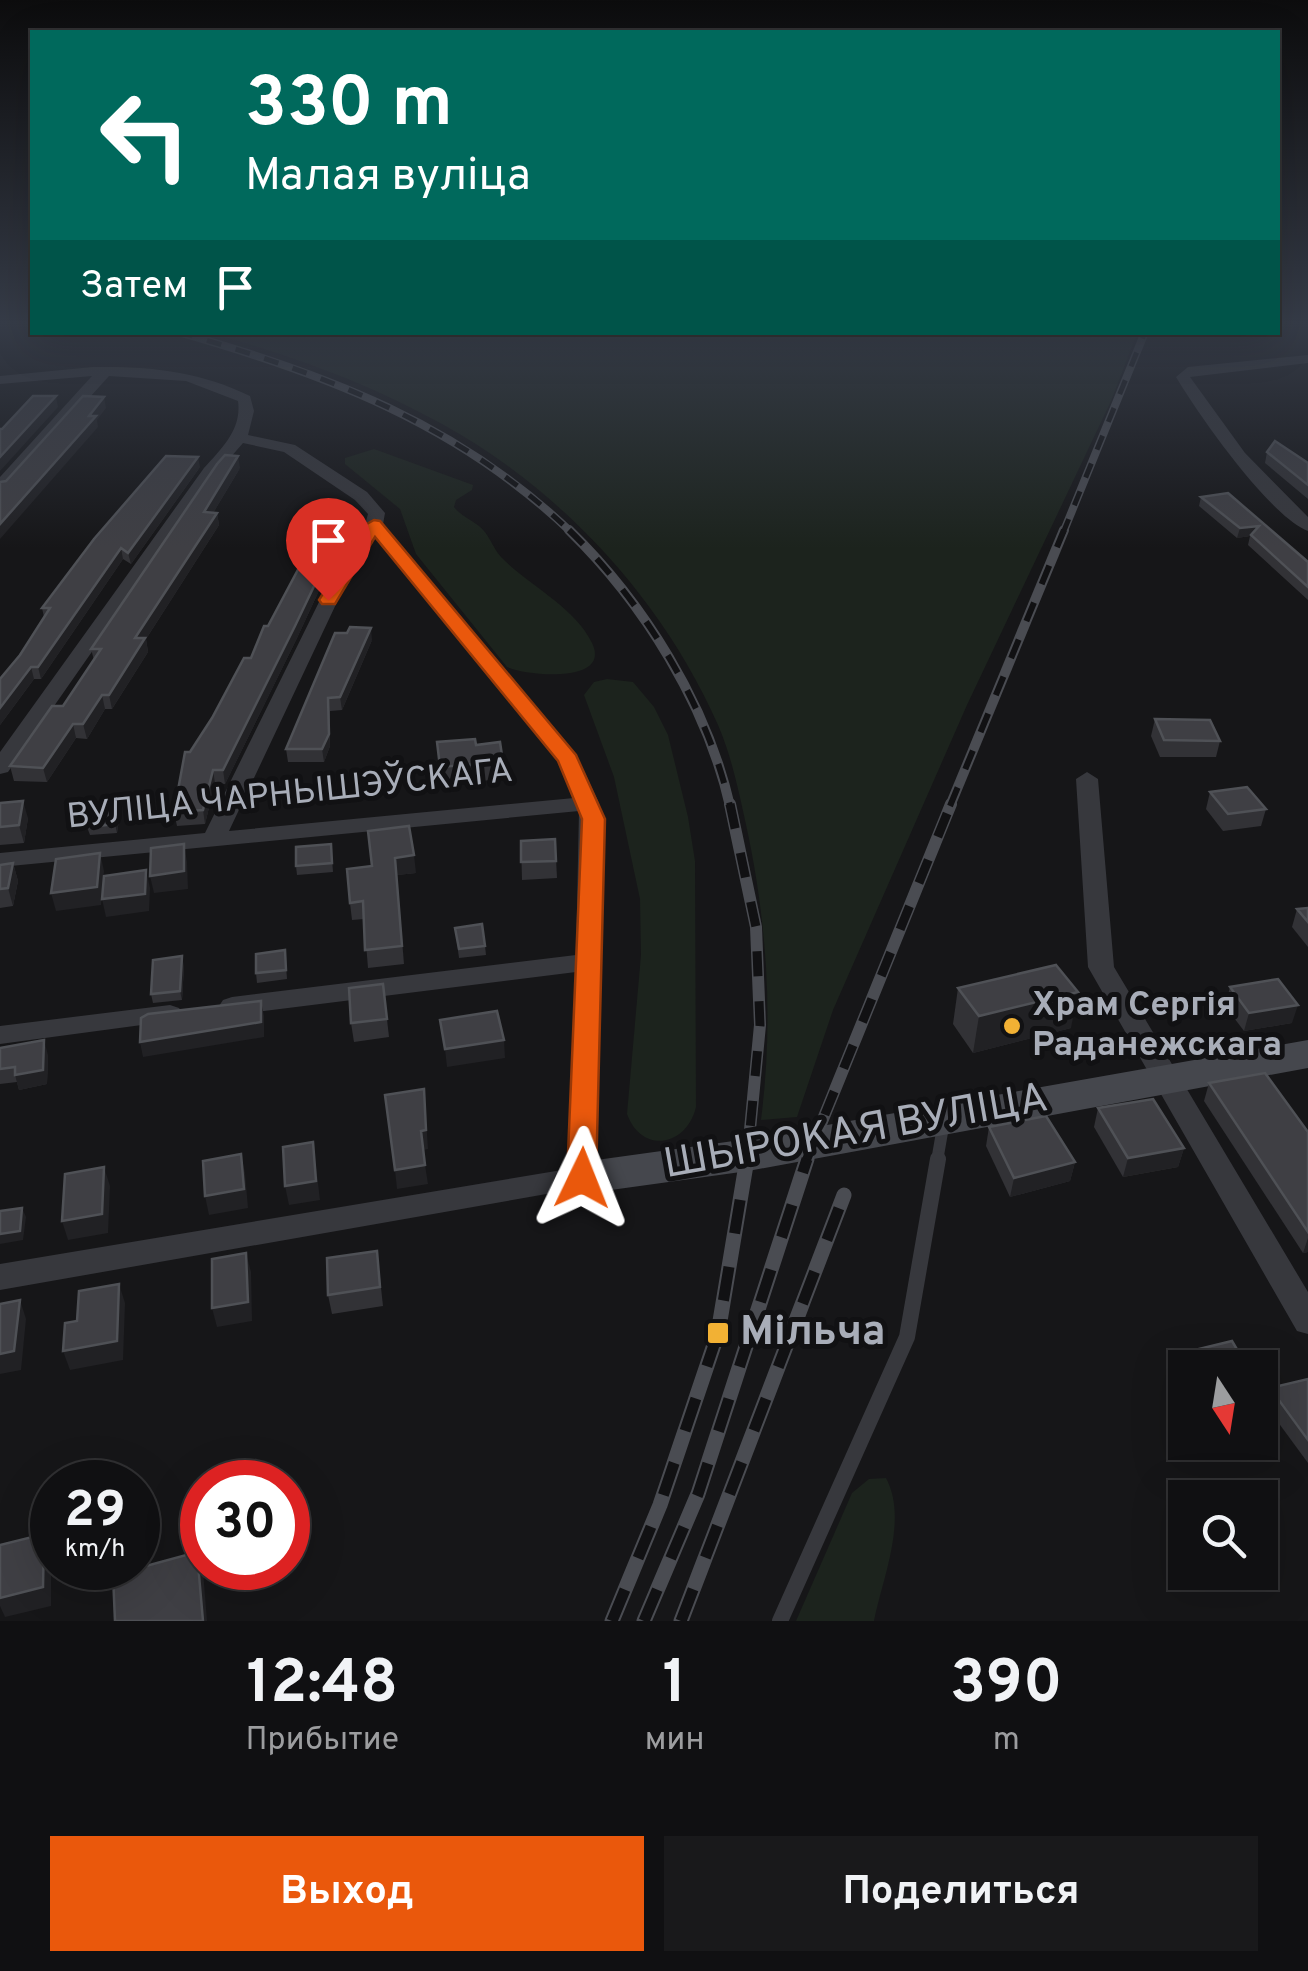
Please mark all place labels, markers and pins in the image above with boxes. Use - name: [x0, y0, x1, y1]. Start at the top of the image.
- pin: [286, 498, 371, 601]
- place label: Храм Сергія Раданежскага: [1032, 984, 1282, 1068]
- marker: Храм Сергія Раданежскага: [1001, 1015, 1023, 1037]
- place label: Мільча: [740, 1307, 885, 1360]
- marker: Мільча: [705, 1320, 731, 1346]

